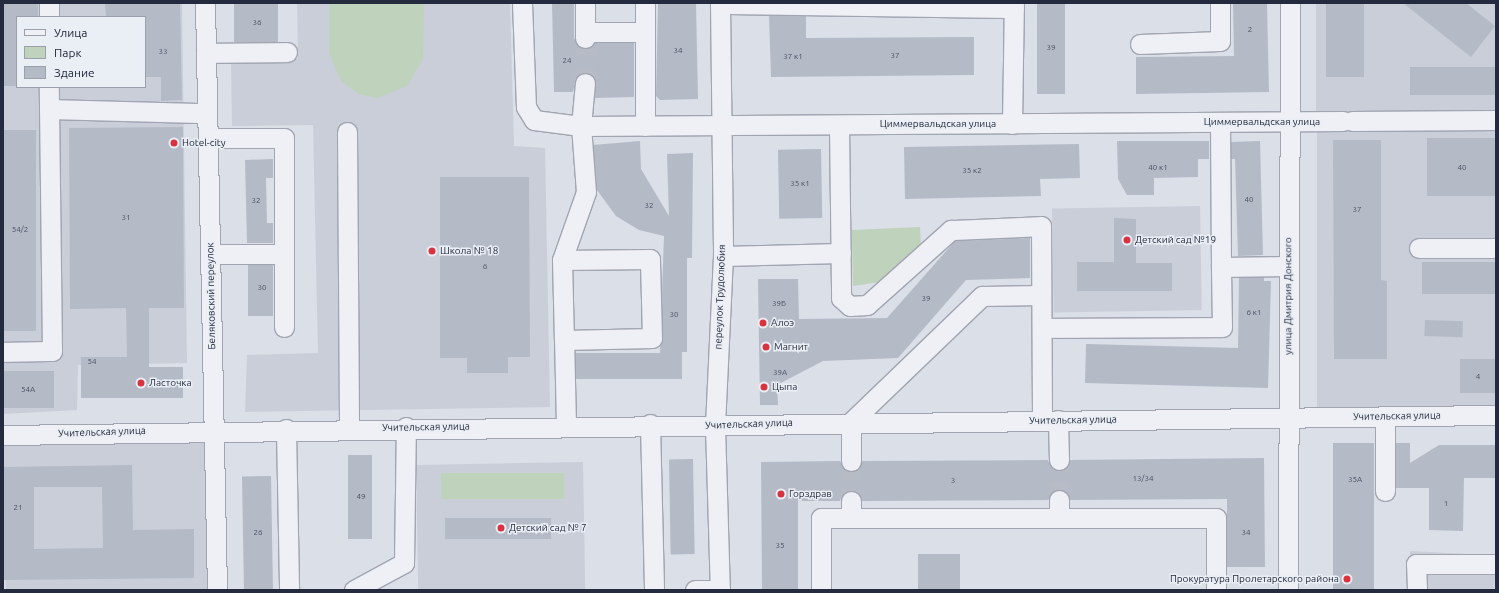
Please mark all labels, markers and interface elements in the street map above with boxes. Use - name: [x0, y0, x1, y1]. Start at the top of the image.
- legend: [16, 16, 146, 88]
- house number: 36: [252, 18, 262, 28]
- house number: 2: [1248, 25, 1252, 35]
- text: Улица: [54, 26, 87, 39]
- house number: 39: [1046, 43, 1056, 53]
- text: Парк: [54, 46, 82, 59]
- house number: 34: [673, 46, 683, 56]
- house number: 33: [158, 47, 168, 57]
- house number: 37: [890, 51, 900, 61]
- house number: 37 к1: [783, 52, 803, 62]
- house number: 24: [562, 56, 572, 66]
- text: Здание: [54, 66, 95, 79]
- street label: Циммервальдская улица: [1204, 116, 1320, 128]
- street label: Циммервальдская улица: [880, 118, 996, 130]
- place label: Hotel-city: [182, 137, 226, 149]
- marker: Hotel-city: [169, 138, 179, 148]
- house number: 40 к1: [1148, 163, 1168, 173]
- house number: 40: [1457, 163, 1467, 173]
- house number: 35 к2: [962, 166, 982, 176]
- house number: 35 к1: [790, 179, 810, 189]
- house number: 40: [1244, 195, 1254, 205]
- house number: 32: [251, 196, 261, 206]
- house number: 32: [644, 201, 654, 211]
- house number: 37: [1352, 205, 1362, 215]
- house number: 31: [121, 213, 131, 223]
- house number: 54/2: [12, 225, 28, 235]
- place label: Детский сад №19: [1135, 234, 1216, 246]
- marker: Детский сад №19: [1122, 235, 1132, 245]
- street label: улица Дмитрия Донского: [1282, 237, 1294, 355]
- street label: Беляковский переулок: [204, 242, 218, 350]
- street label: переулок Трудолюбия: [712, 244, 728, 350]
- place label: Школа № 18: [440, 245, 498, 257]
- marker: Школа № 18: [427, 246, 437, 256]
- house number: 6: [483, 262, 487, 272]
- house number: 30: [257, 283, 267, 293]
- house number: 39: [921, 294, 931, 304]
- house number: 39Б: [772, 299, 786, 309]
- house number: 6 к1: [1247, 308, 1261, 318]
- house number: 30: [669, 310, 679, 320]
- place label: Алоэ: [771, 317, 794, 329]
- marker: Алоэ: [758, 318, 768, 328]
- place label: Магнит: [774, 341, 808, 353]
- marker: Магнит: [761, 342, 771, 352]
- house number: 54: [87, 357, 97, 367]
- house number: 39А: [773, 368, 787, 378]
- house number: 4: [1476, 372, 1480, 382]
- place label: Ласточка: [149, 377, 192, 389]
- marker: Ласточка: [136, 378, 146, 388]
- place label: Цыпа: [772, 381, 797, 393]
- marker: Цыпа: [759, 382, 769, 392]
- house number: 54А: [21, 385, 35, 395]
- street label: Учительская улица: [1353, 409, 1441, 423]
- street label: Учительская улица: [1029, 413, 1117, 427]
- street label: Учительская улица: [705, 416, 793, 432]
- street label: Учительская улица: [382, 420, 470, 434]
- street label: Учительская улица: [58, 424, 146, 440]
- house number: 13/34: [1133, 474, 1153, 484]
- house number: 35А: [1348, 475, 1362, 485]
- house number: 3: [951, 476, 955, 486]
- place label: Горздрав: [789, 488, 832, 500]
- marker: Горздрав: [776, 489, 786, 499]
- house number: 49: [356, 492, 366, 502]
- house number: 1: [1444, 499, 1448, 509]
- house number: 21: [13, 503, 23, 513]
- place label: Детский сад № 7: [509, 522, 587, 534]
- marker: Детский сад № 7: [496, 523, 506, 533]
- house number: 26: [253, 528, 263, 538]
- house number: 34: [1241, 528, 1251, 538]
- house number: 35: [775, 541, 785, 551]
- place label: Прокуратура Пролетарского района: [1170, 573, 1339, 585]
- marker: Прокуратура Пролетарского района: [1342, 574, 1352, 584]

